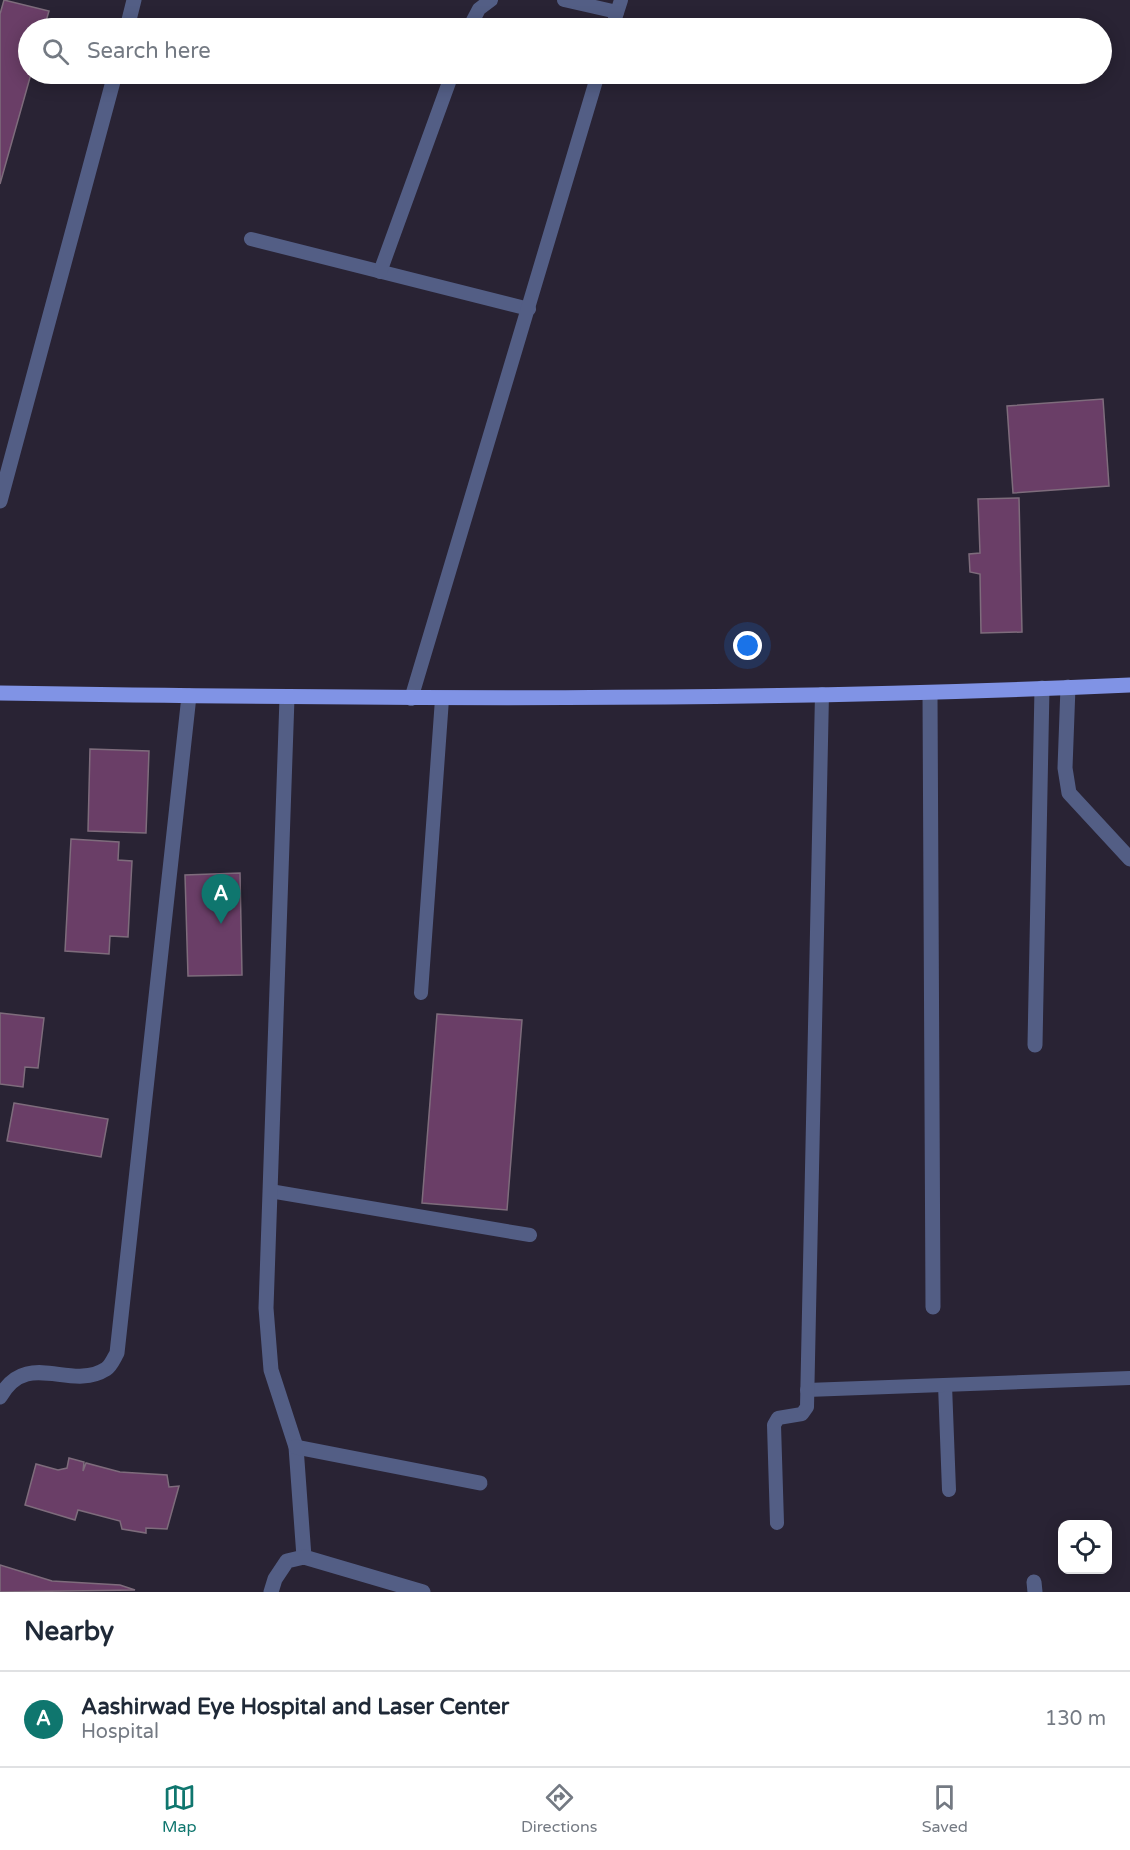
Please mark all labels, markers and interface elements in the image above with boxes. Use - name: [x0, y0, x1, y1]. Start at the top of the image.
- search box: [18, 18, 1112, 84]
- icon: search: [39, 35, 72, 68]
- text: Search here: [87, 38, 211, 64]
- your location: [733, 631, 762, 660]
- pin: A: [202, 874, 240, 924]
- map controls: [1058, 1520, 1112, 1574]
- button: locate: [1058, 1520, 1112, 1574]
- text: Nearby: [24, 1616, 114, 1647]
- text: Aashirwad Eye Hospital and Laser Center: [81, 1694, 509, 1720]
- text: A: [36, 1707, 51, 1731]
- text: 130 m: [1045, 1707, 1106, 1731]
- text: Hospital: [81, 1720, 159, 1744]
- tab: Map: [162, 1781, 197, 1837]
- tab: Directions: [521, 1781, 597, 1837]
- tab: Saved: [922, 1781, 968, 1837]

